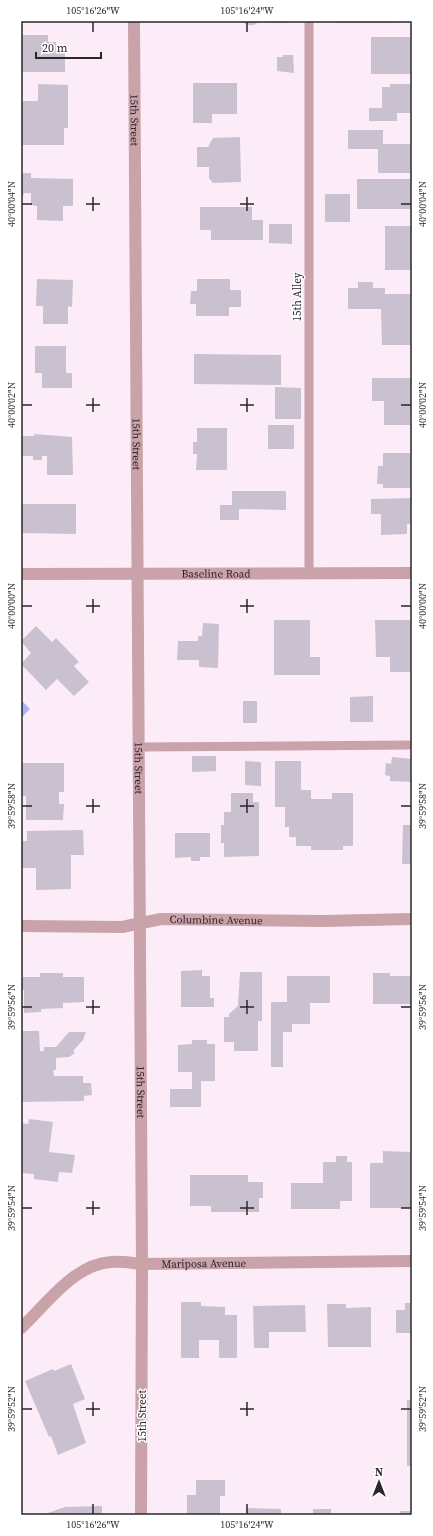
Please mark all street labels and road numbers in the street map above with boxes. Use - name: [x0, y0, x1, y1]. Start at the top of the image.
- street label: 15th Street: [127, 94, 142, 147]
- street label: 15th Alley: [290, 272, 305, 321]
- street label: 15th Street: [129, 418, 144, 471]
- street label: Baseline Road: [181, 566, 251, 581]
- street label: 15th Street: [131, 742, 146, 795]
- street label: Columbine Avenue: [170, 912, 263, 928]
- street label: 15th Street: [133, 1066, 149, 1119]
- street label: Mariposa Avenue: [161, 1255, 247, 1271]
- street label: 15th Street: [135, 1389, 150, 1442]

